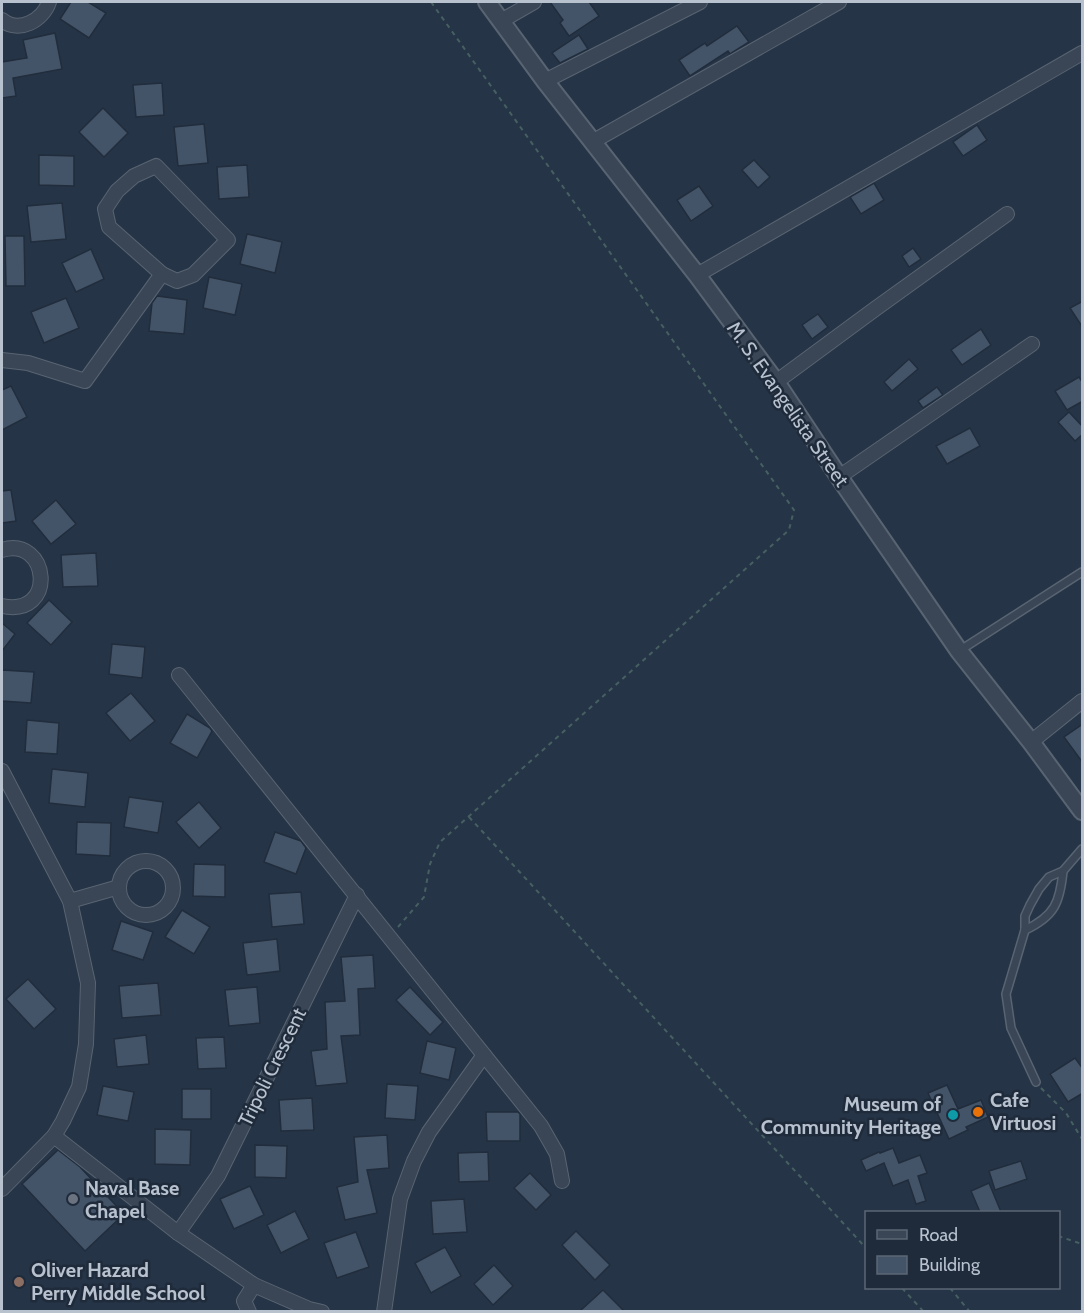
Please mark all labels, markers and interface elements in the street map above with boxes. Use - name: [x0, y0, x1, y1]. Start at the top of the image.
- street label: M. S. Evangelista Street: [722, 317, 854, 491]
- street label: Tripoli Crescent: [233, 1004, 311, 1130]
- place label: Cafe Virtuosi: [990, 1088, 1056, 1135]
- place label: Museum of Community Heritage: [761, 1092, 941, 1139]
- marker: Cafe Virtuosi: [971, 1105, 985, 1119]
- marker: Museum of Community Heritage: [946, 1108, 960, 1122]
- place label: Naval Base Chapel: [85, 1176, 179, 1223]
- marker: Naval Base Chapel: [66, 1192, 80, 1206]
- legend: [865, 1211, 1060, 1289]
- text: Road: [919, 1224, 958, 1246]
- text: Building: [919, 1254, 981, 1276]
- place label: Oliver Hazard Perry Middle School: [31, 1258, 205, 1305]
- marker: Oliver Hazard Perry Middle School: [12, 1275, 26, 1289]

